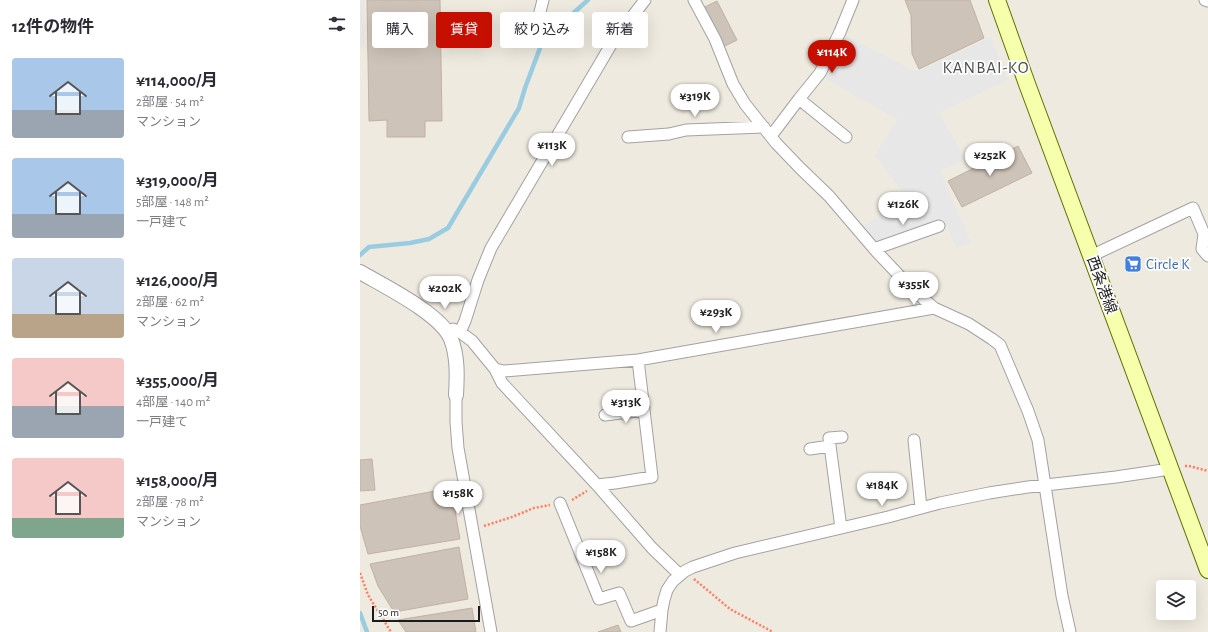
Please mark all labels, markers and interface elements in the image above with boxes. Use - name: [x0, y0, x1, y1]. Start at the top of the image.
- chip: 購入: [372, 12, 428, 48]
- chip: 賃貸: [436, 12, 492, 48]
- chip: 絞り込み: [500, 12, 584, 48]
- chip: 新着: [592, 12, 648, 48]
- icon: filters: [326, 13, 348, 35]
- text: 12件の物件: [12, 18, 94, 35]
- pin: ¥114K: [804, 40, 860, 74]
- text: ¥114K: [817, 46, 847, 59]
- district label: KANBAI-KO: [942, 59, 1030, 76]
- text: ¥114,000/月: [136, 72, 218, 89]
- icon: home: [44, 74, 92, 122]
- pin: ¥319K: [667, 84, 723, 118]
- text: ¥319K: [680, 90, 711, 103]
- text: 2部屋 · 54 m²: [136, 96, 204, 109]
- text: マンション: [136, 116, 201, 129]
- pin: ¥113K: [524, 133, 580, 167]
- text: ¥113K: [537, 139, 567, 152]
- pin: ¥252K: [962, 143, 1018, 177]
- text: ¥252K: [974, 149, 1006, 162]
- text: ¥319,000/月: [136, 172, 219, 189]
- icon: home: [44, 174, 92, 222]
- pin: ¥126K: [875, 192, 931, 226]
- text: 5部屋 · 148 m²: [136, 196, 209, 209]
- text: ¥126K: [887, 198, 919, 211]
- text: 一戸建て: [136, 216, 188, 229]
- street label: 西条港線: [1084, 254, 1120, 316]
- supermarket icon: Circle K: [1123, 254, 1143, 274]
- place label: Circle K: [1146, 257, 1190, 272]
- text: ¥126,000/月: [136, 272, 220, 289]
- pin: ¥355K: [886, 272, 942, 306]
- icon: home: [44, 274, 92, 322]
- pin: ¥202K: [417, 276, 473, 310]
- text: ¥355K: [898, 278, 930, 291]
- text: ¥202K: [428, 282, 462, 295]
- text: 2部屋 · 62 m²: [136, 296, 204, 309]
- pin: ¥293K: [688, 300, 744, 334]
- text: ¥293K: [700, 306, 732, 319]
- text: マンション: [136, 316, 201, 329]
- text: ¥355,000/月: [136, 372, 219, 389]
- icon: home: [44, 374, 92, 422]
- pin: ¥313K: [598, 390, 654, 424]
- text: 4部屋 · 140 m²: [136, 396, 210, 409]
- text: ¥313K: [611, 396, 641, 409]
- text: 一戸建て: [136, 416, 188, 429]
- text: ¥158,000/月: [136, 472, 219, 489]
- pin: ¥184K: [854, 473, 910, 507]
- icon: home: [44, 474, 92, 522]
- text: ¥184K: [866, 479, 898, 492]
- pin: ¥158K: [430, 481, 486, 515]
- text: ¥158K: [442, 487, 474, 500]
- text: 2部屋 · 78 m²: [136, 496, 204, 509]
- text: マンション: [136, 516, 201, 529]
- pin: ¥158K: [573, 540, 629, 574]
- text: ¥158K: [585, 546, 617, 559]
- map controls: [1156, 580, 1196, 620]
- button: layers: [1156, 580, 1196, 620]
- scale bar: [372, 604, 480, 623]
- text: 50 m: [378, 607, 399, 618]

